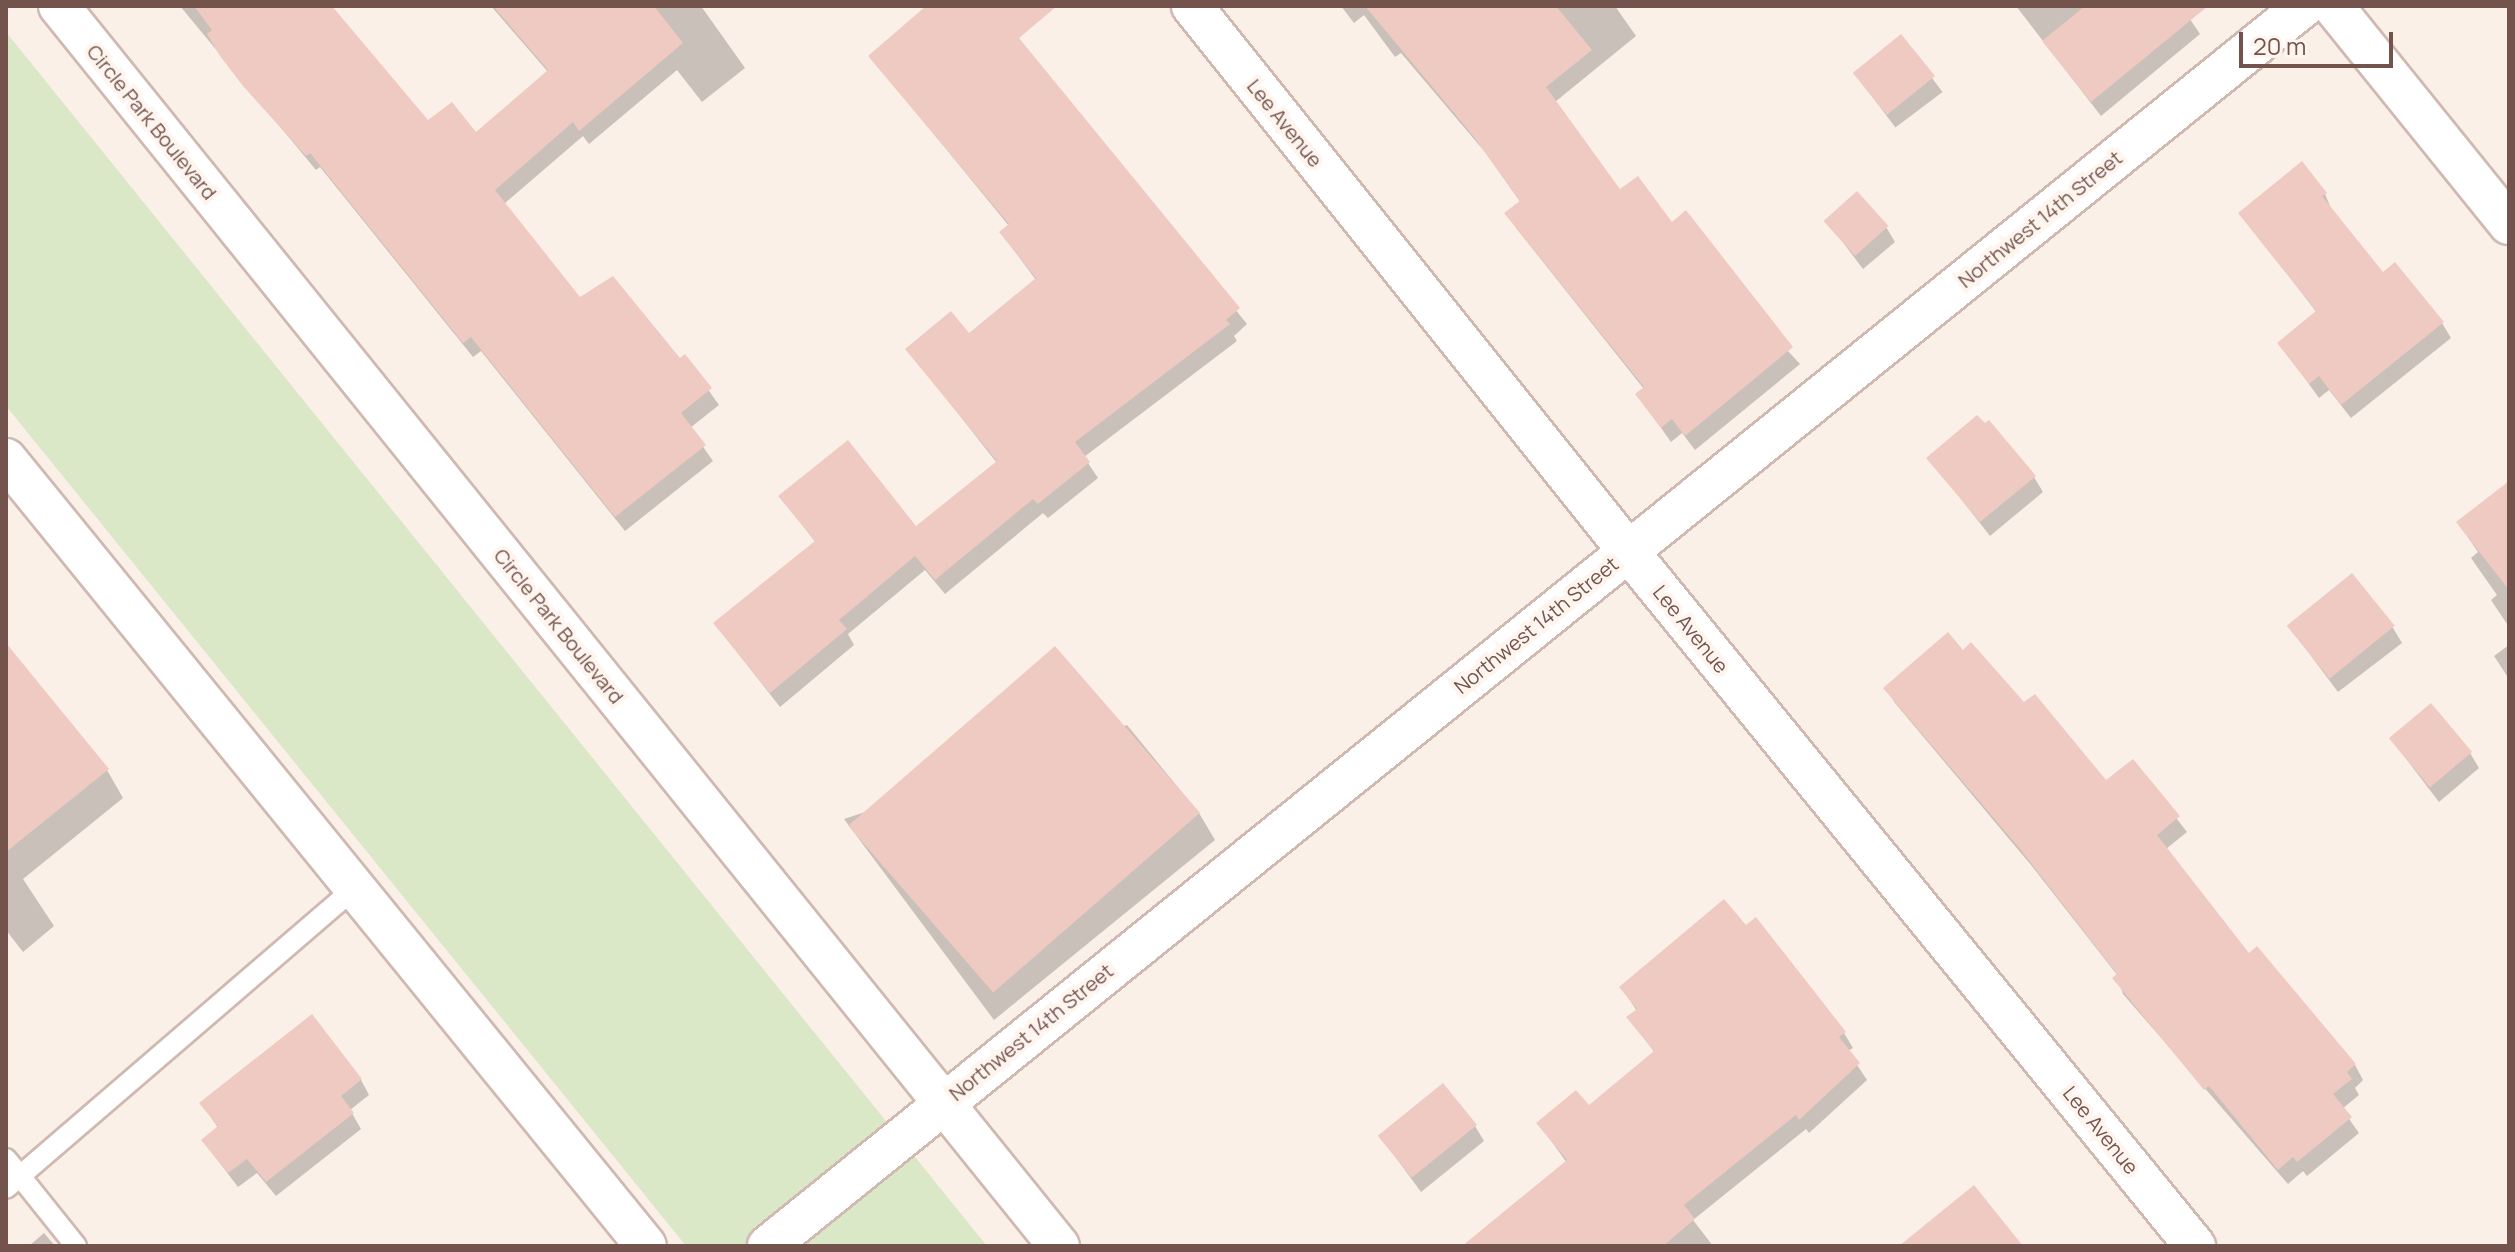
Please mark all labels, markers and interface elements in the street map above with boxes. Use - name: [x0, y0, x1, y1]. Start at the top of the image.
- scale bar: [2243, 16, 2397, 66]
- text: 20 m: [2253, 29, 2306, 62]
- street label: Circle Park Boulevard: [82, 40, 222, 204]
- street label: Lee Avenue: [1242, 74, 1328, 172]
- street label: Northwest 14th Street: [1953, 145, 2127, 293]
- street label: Circle Park Boulevard: [489, 544, 629, 708]
- street label: Northwest 14th Street: [1449, 551, 1623, 699]
- street label: Lee Avenue: [1648, 580, 1734, 678]
- street label: Northwest 14th Street: [944, 958, 1118, 1106]
- street label: Lee Avenue: [2058, 1081, 2144, 1179]

